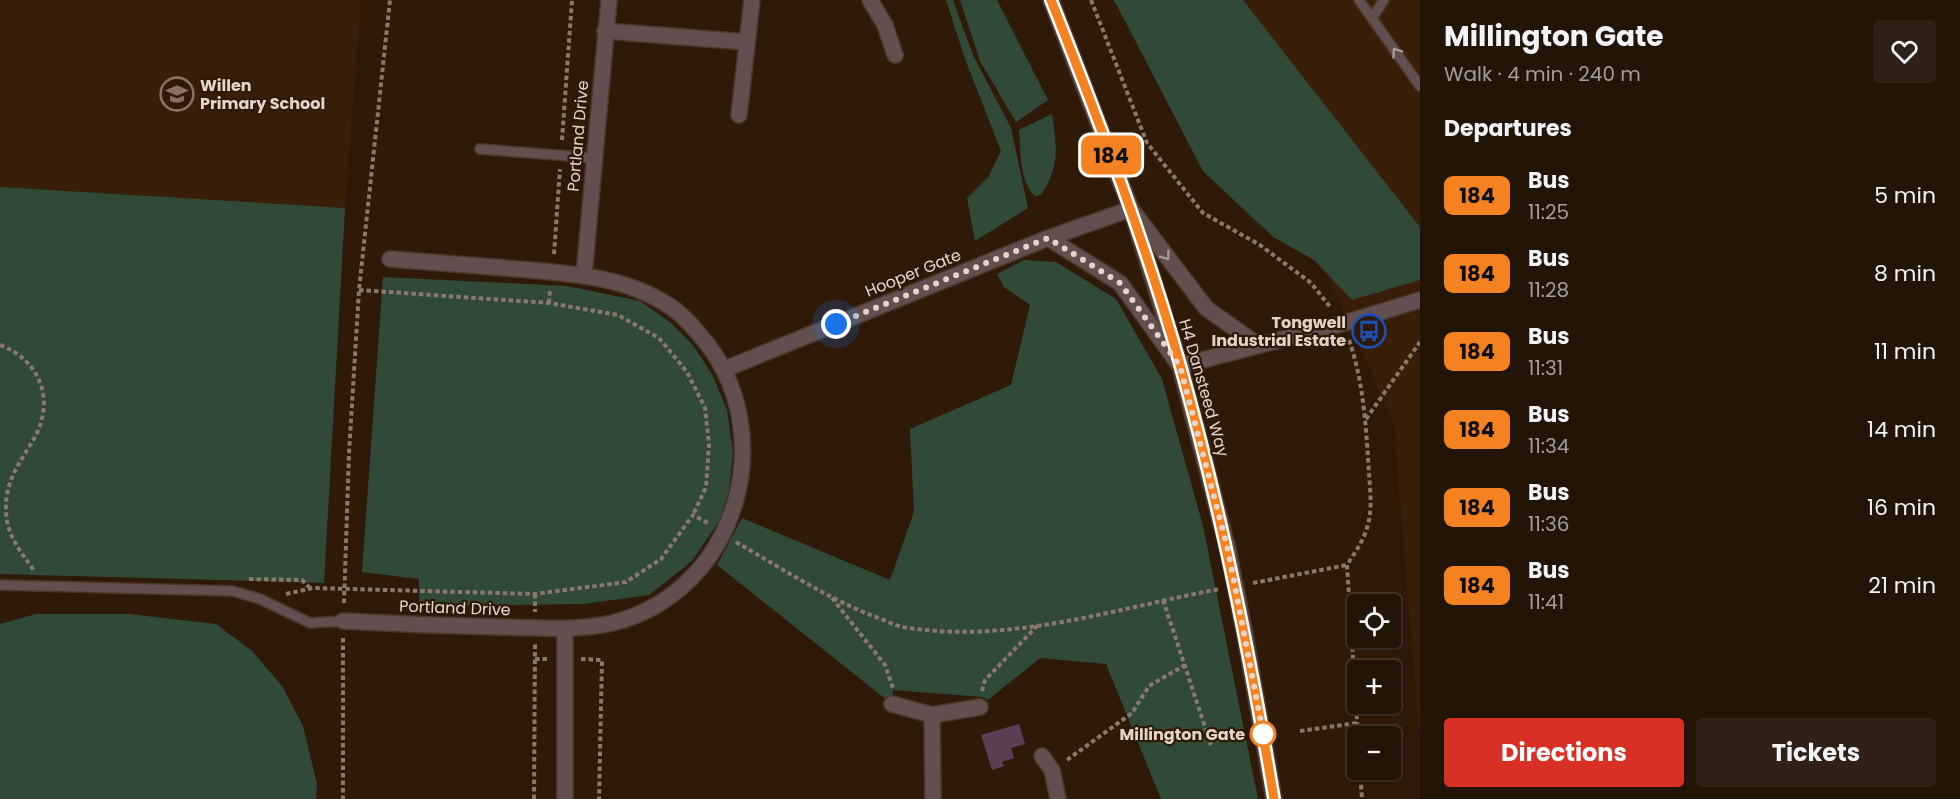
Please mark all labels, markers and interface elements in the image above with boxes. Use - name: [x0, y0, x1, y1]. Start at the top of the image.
- text: Millington Gate: [1444, 17, 1664, 56]
- button: heart: [1873, 20, 1936, 83]
- one-way arrow: [1392, 48, 1403, 59]
- text: Walk · 4 min · 240 m: [1444, 60, 1641, 88]
- place label: Willen Primary School: [200, 74, 325, 115]
- school or university icon: Willen Primary School: [159, 76, 195, 112]
- street label: Portland Drive: [562, 79, 594, 193]
- text: Departures: [1444, 113, 1572, 144]
- line badge: 184: [1076, 136, 1146, 174]
- text: 184: [1093, 141, 1129, 170]
- text: Bus: [1528, 165, 1570, 196]
- text: 5 min: [1874, 180, 1936, 211]
- text: 184: [1459, 181, 1495, 210]
- text: 11:25: [1528, 198, 1569, 226]
- street label: Hooper Gate: [862, 243, 964, 303]
- text: Bus: [1528, 243, 1570, 274]
- one-way arrow: [1158, 249, 1169, 260]
- text: 8 min: [1874, 258, 1936, 289]
- text: 184: [1459, 259, 1495, 288]
- text: 11:28: [1528, 276, 1569, 304]
- your location: [821, 309, 851, 339]
- place label: Tongwell Industrial Estate: [1212, 311, 1346, 352]
- bus stop icon: Tongwell Industrial Estate: [1351, 313, 1387, 349]
- street label: H4 Dansteed Way: [1173, 316, 1235, 460]
- text: Bus: [1528, 321, 1570, 352]
- text: 11 min: [1874, 336, 1936, 367]
- text: 184: [1459, 337, 1495, 366]
- text: 11:31: [1528, 354, 1563, 382]
- text: Bus: [1528, 399, 1570, 430]
- text: 14 min: [1867, 414, 1936, 445]
- text: 184: [1459, 415, 1495, 444]
- text: 11:34: [1528, 432, 1569, 460]
- text: Bus: [1528, 477, 1570, 508]
- text: 16 min: [1867, 492, 1936, 523]
- text: 184: [1459, 493, 1495, 522]
- text: 11:36: [1528, 510, 1570, 538]
- text: Bus: [1528, 555, 1570, 586]
- text: 21 min: [1868, 570, 1936, 601]
- text: 184: [1459, 571, 1495, 600]
- text: 11:41: [1528, 588, 1564, 616]
- map controls: [1347, 594, 1401, 780]
- button: locate: [1347, 594, 1401, 648]
- street label: Portland Drive: [399, 595, 511, 621]
- button: +: [1347, 660, 1401, 714]
- button: Directions: [1444, 718, 1684, 787]
- button: Tickets: [1696, 718, 1936, 787]
- marker: Millington Gate: [1250, 721, 1276, 747]
- place label: Millington Gate: [1120, 723, 1245, 746]
- button: −: [1347, 726, 1401, 780]

